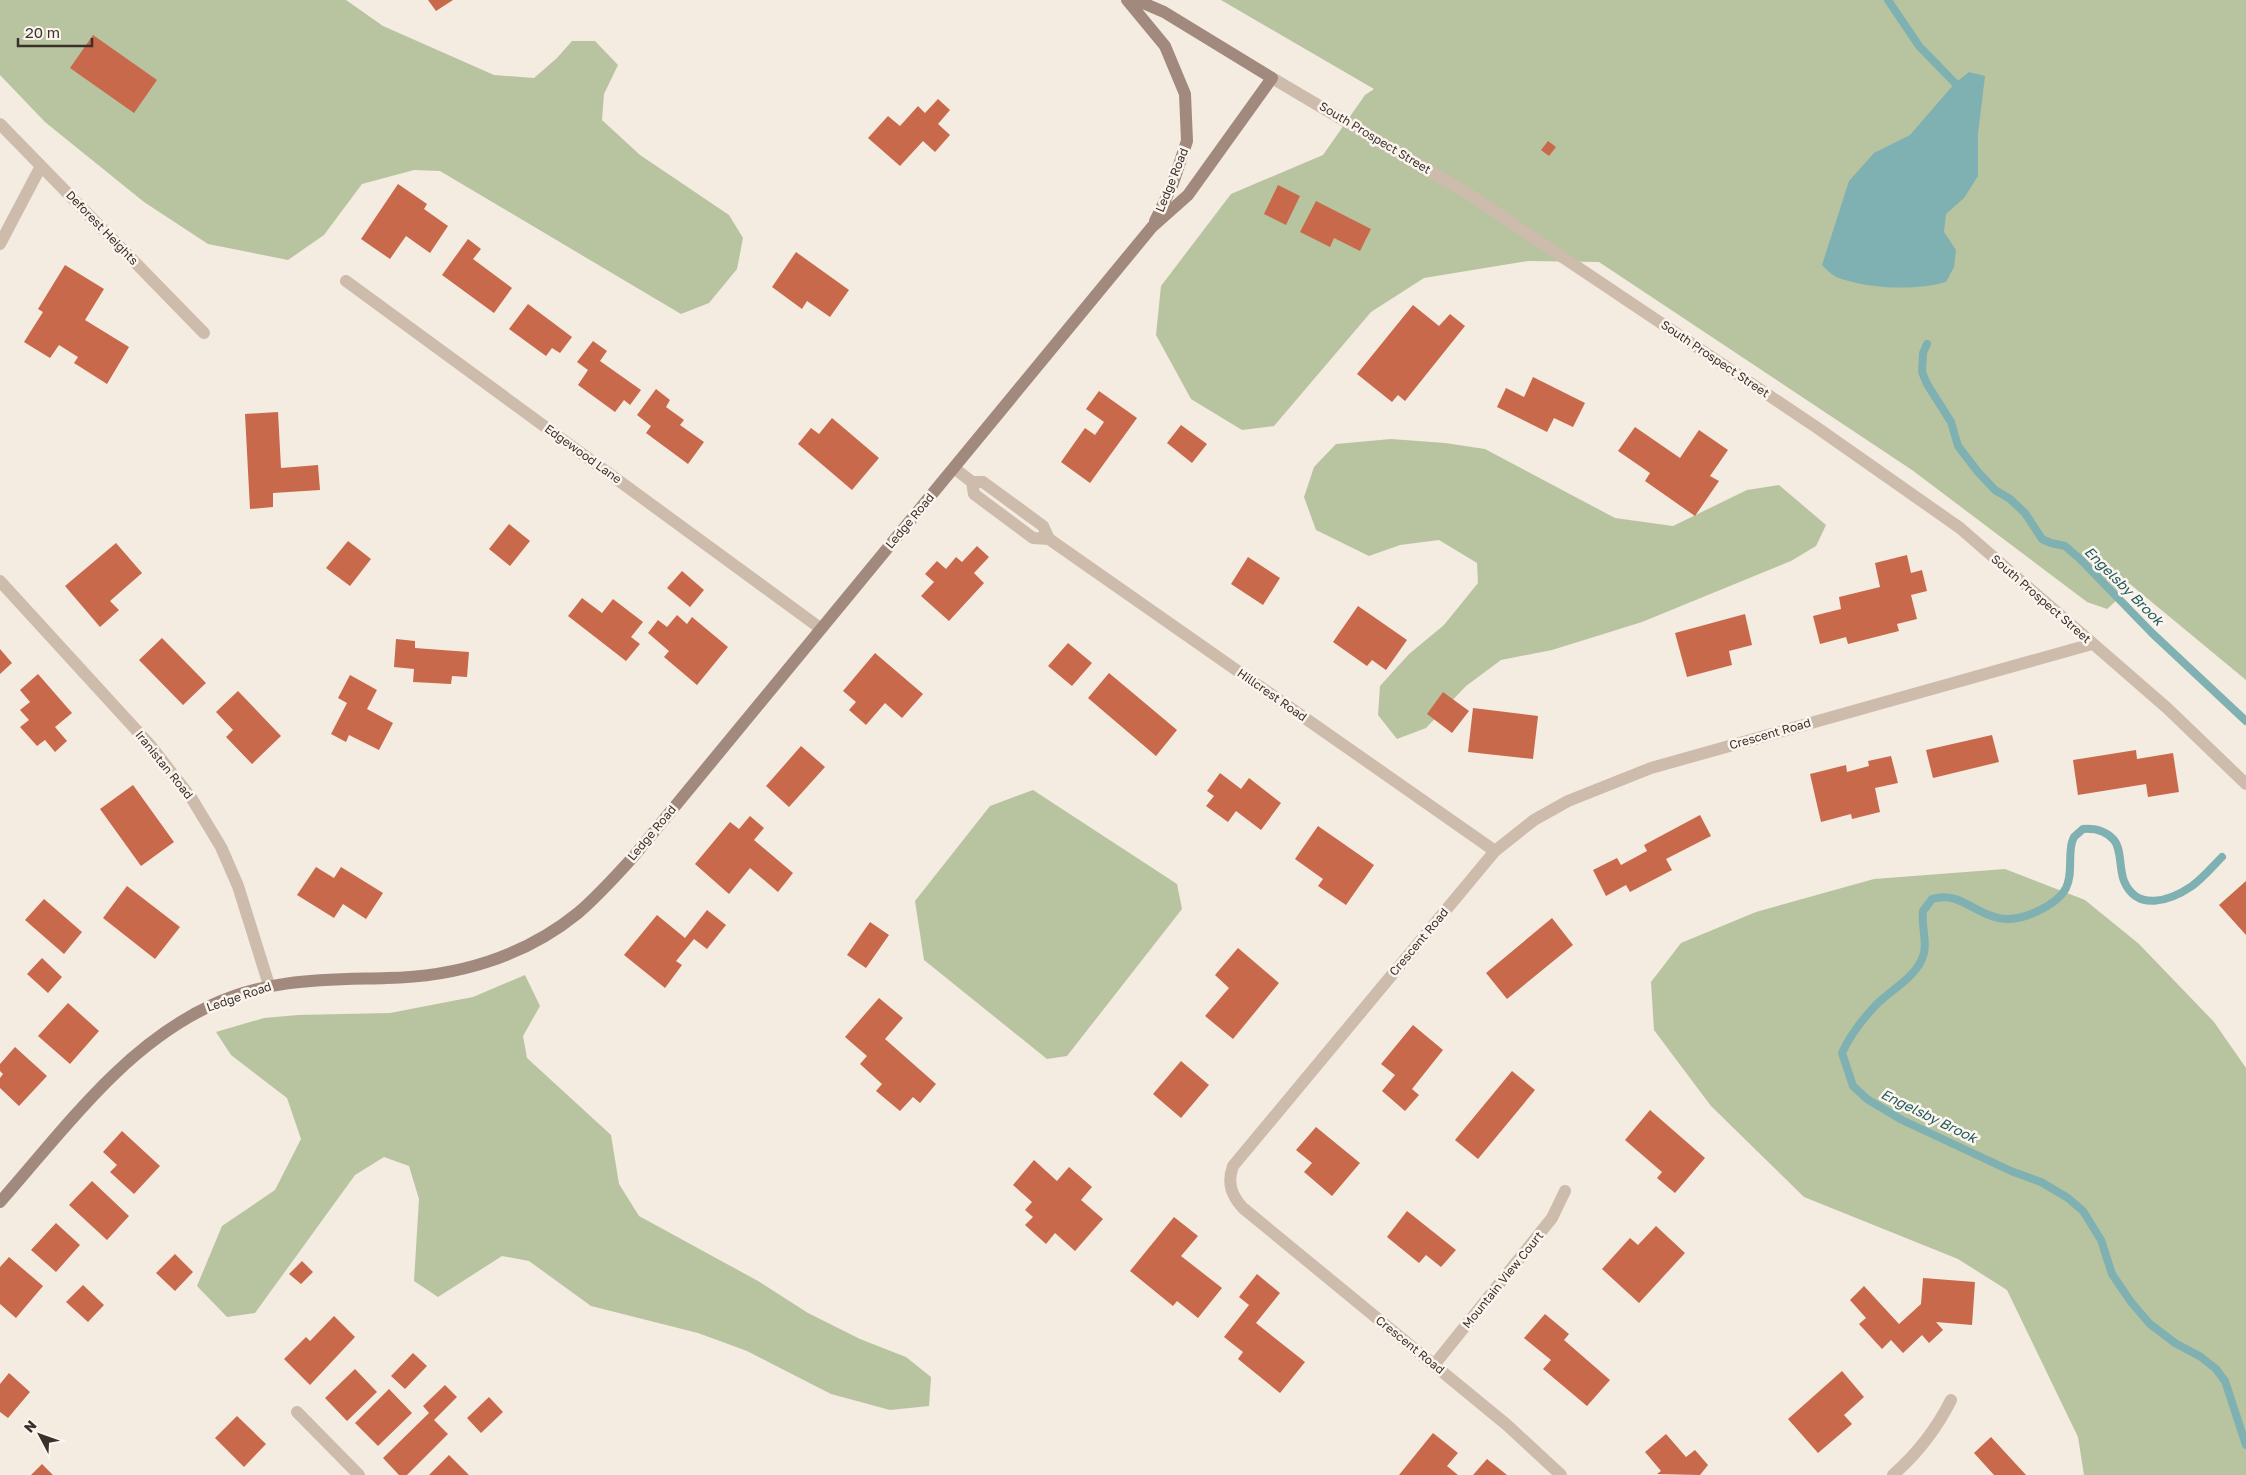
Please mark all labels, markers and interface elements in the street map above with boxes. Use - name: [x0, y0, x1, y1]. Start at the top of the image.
- scale bar: [18, 15, 91, 47]
- text: 20 m: [25, 23, 60, 41]
- street label: South Prospect Street: [1317, 98, 1434, 177]
- street label: Ledge Road: [1152, 146, 1191, 214]
- street label: Deforest Heights: [63, 187, 142, 268]
- street label: South Prospect Street: [1658, 317, 1772, 401]
- street label: Edgewood Lane: [542, 421, 625, 487]
- street label: Ledge Road: [882, 490, 937, 551]
- water label: Engelsby Brook: [2081, 543, 2169, 630]
- street label: South Prospect Street: [1988, 551, 2095, 646]
- street label: Hillcrest Road: [1235, 665, 1310, 724]
- street label: Crescent Road: [1727, 715, 1812, 752]
- street label: Iranistan Road: [132, 728, 196, 802]
- street label: Ledge Road: [624, 802, 679, 863]
- street label: Crescent Road: [1386, 905, 1451, 979]
- street label: Ledge Road: [204, 978, 273, 1015]
- water label: Engelsby Brook: [1878, 1085, 1982, 1147]
- street label: Mountain View Court: [1459, 1228, 1546, 1331]
- street label: Crescent Road: [1373, 1312, 1448, 1377]
- north arrow: [15, 1410, 65, 1460]
- text: N: [20, 1417, 40, 1436]

